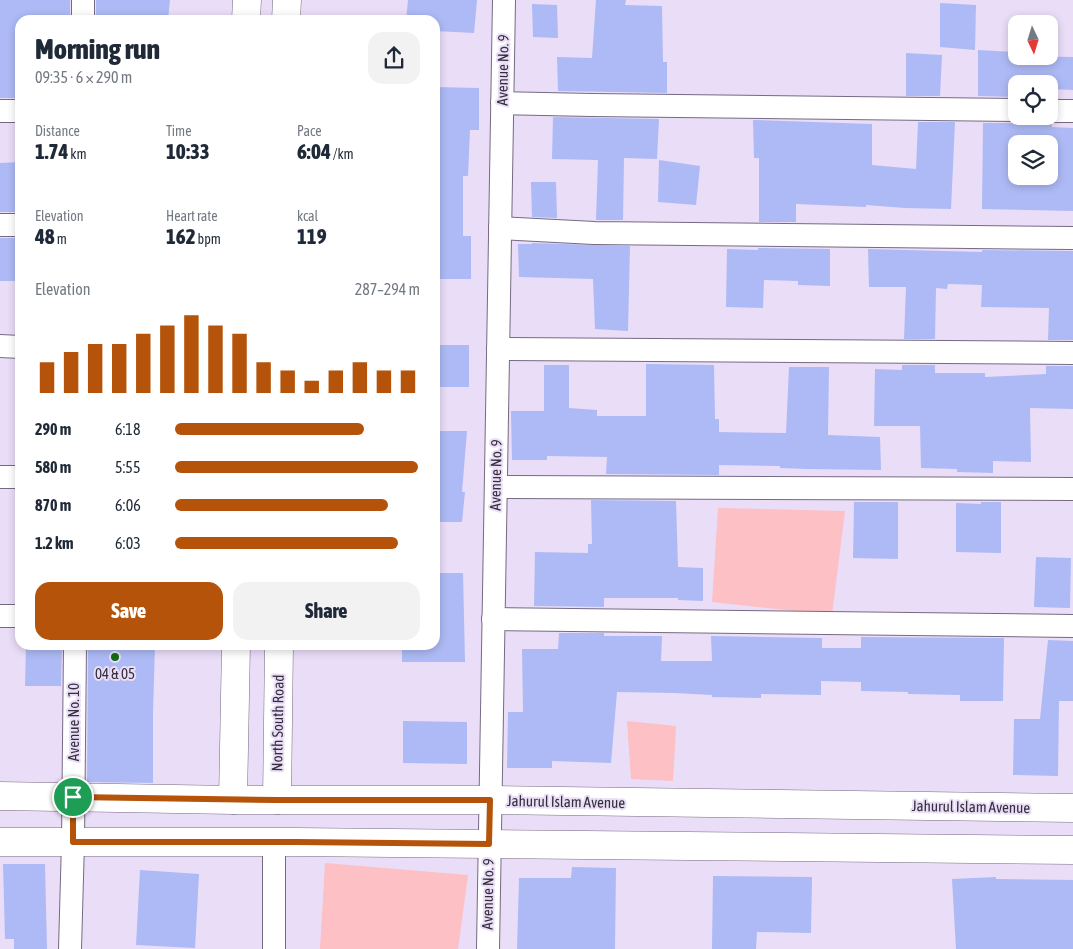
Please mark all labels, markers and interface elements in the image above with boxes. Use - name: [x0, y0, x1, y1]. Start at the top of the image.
- north arrow: [1008, 15, 1058, 65]
- map controls: [1008, 15, 1058, 185]
- button: share: [368, 32, 420, 84]
- text: Morning run: [35, 33, 160, 65]
- street label: Avenue No. 9: [493, 34, 512, 106]
- text: 09:35 · 6 × 290 m: [35, 68, 132, 86]
- button: locate: [1008, 75, 1058, 125]
- text: Distance: [35, 123, 80, 139]
- text: Time: [166, 123, 192, 139]
- text: Pace: [297, 123, 322, 139]
- button: layers: [1008, 135, 1058, 185]
- text: 1.74: [35, 139, 68, 163]
- text: 10:33: [166, 139, 210, 163]
- text: 6:04: [297, 139, 331, 163]
- text: km: [68, 146, 87, 162]
- text: /km: [331, 146, 354, 162]
- text: Elevation: [35, 208, 84, 224]
- text: Heart rate: [166, 208, 218, 224]
- text: kcal: [297, 208, 318, 224]
- text: 48: [35, 224, 55, 248]
- text: 162: [166, 224, 196, 248]
- text: 119: [297, 224, 327, 248]
- text: m: [55, 231, 67, 247]
- text: bpm: [196, 231, 221, 247]
- text: Elevation: [35, 280, 90, 298]
- text: 287–294 m: [355, 280, 420, 298]
- text: 290 m: [35, 420, 71, 438]
- text: 6:18: [115, 420, 140, 438]
- street label: Avenue No. 9: [486, 439, 505, 511]
- text: 580 m: [35, 458, 71, 476]
- text: 5:55: [115, 458, 140, 476]
- text: 870 m: [35, 496, 71, 514]
- text: 6:06: [115, 496, 141, 514]
- text: 1.2 km: [35, 534, 74, 552]
- text: 6:03: [115, 534, 141, 552]
- button: Save: [35, 582, 223, 640]
- button: Share: [233, 582, 420, 640]
- marker: 04 & 05: [109, 651, 121, 663]
- place label: 04 & 05: [95, 665, 135, 682]
- street label: North South Road: [268, 674, 287, 771]
- street label: Avenue No. 10: [65, 683, 82, 761]
- pin: [52, 776, 94, 818]
- icon: arrive: [59, 783, 87, 811]
- street label: Jahurul Islam Avenue: [507, 792, 626, 811]
- street label: Jahurul Islam Avenue: [912, 797, 1031, 816]
- street label: Avenue No. 9: [478, 858, 497, 930]

